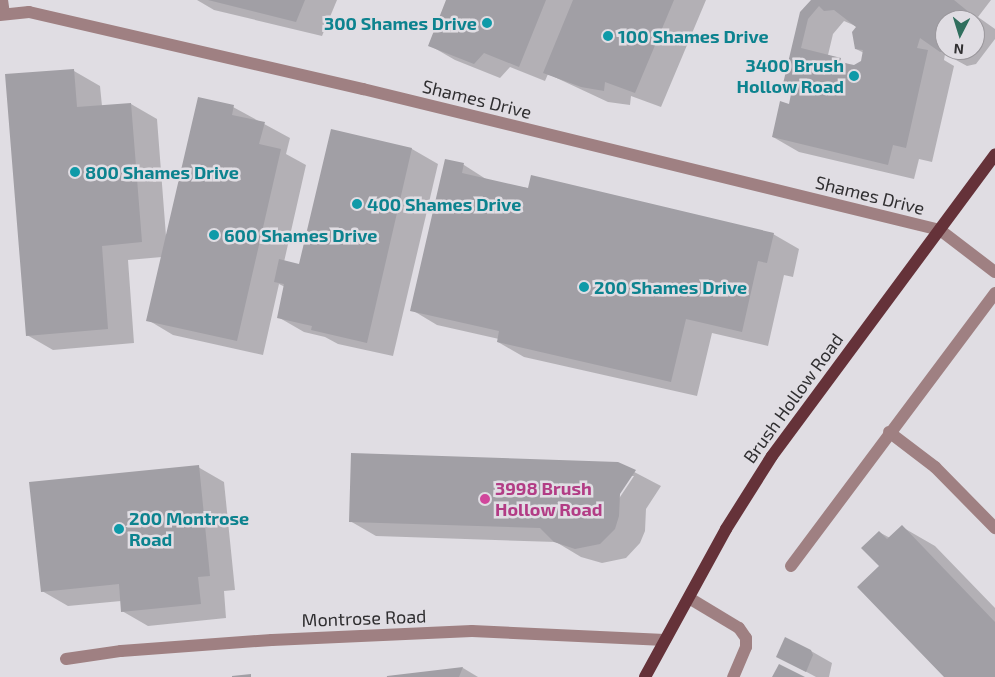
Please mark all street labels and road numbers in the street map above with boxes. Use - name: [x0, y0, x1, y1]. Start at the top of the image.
- street label: Shames Drive: [420, 75, 534, 123]
- street label: Shames Drive: [813, 171, 927, 219]
- street label: Brush Hollow Road: [739, 329, 847, 467]
- street label: Montrose Road: [301, 605, 427, 631]

